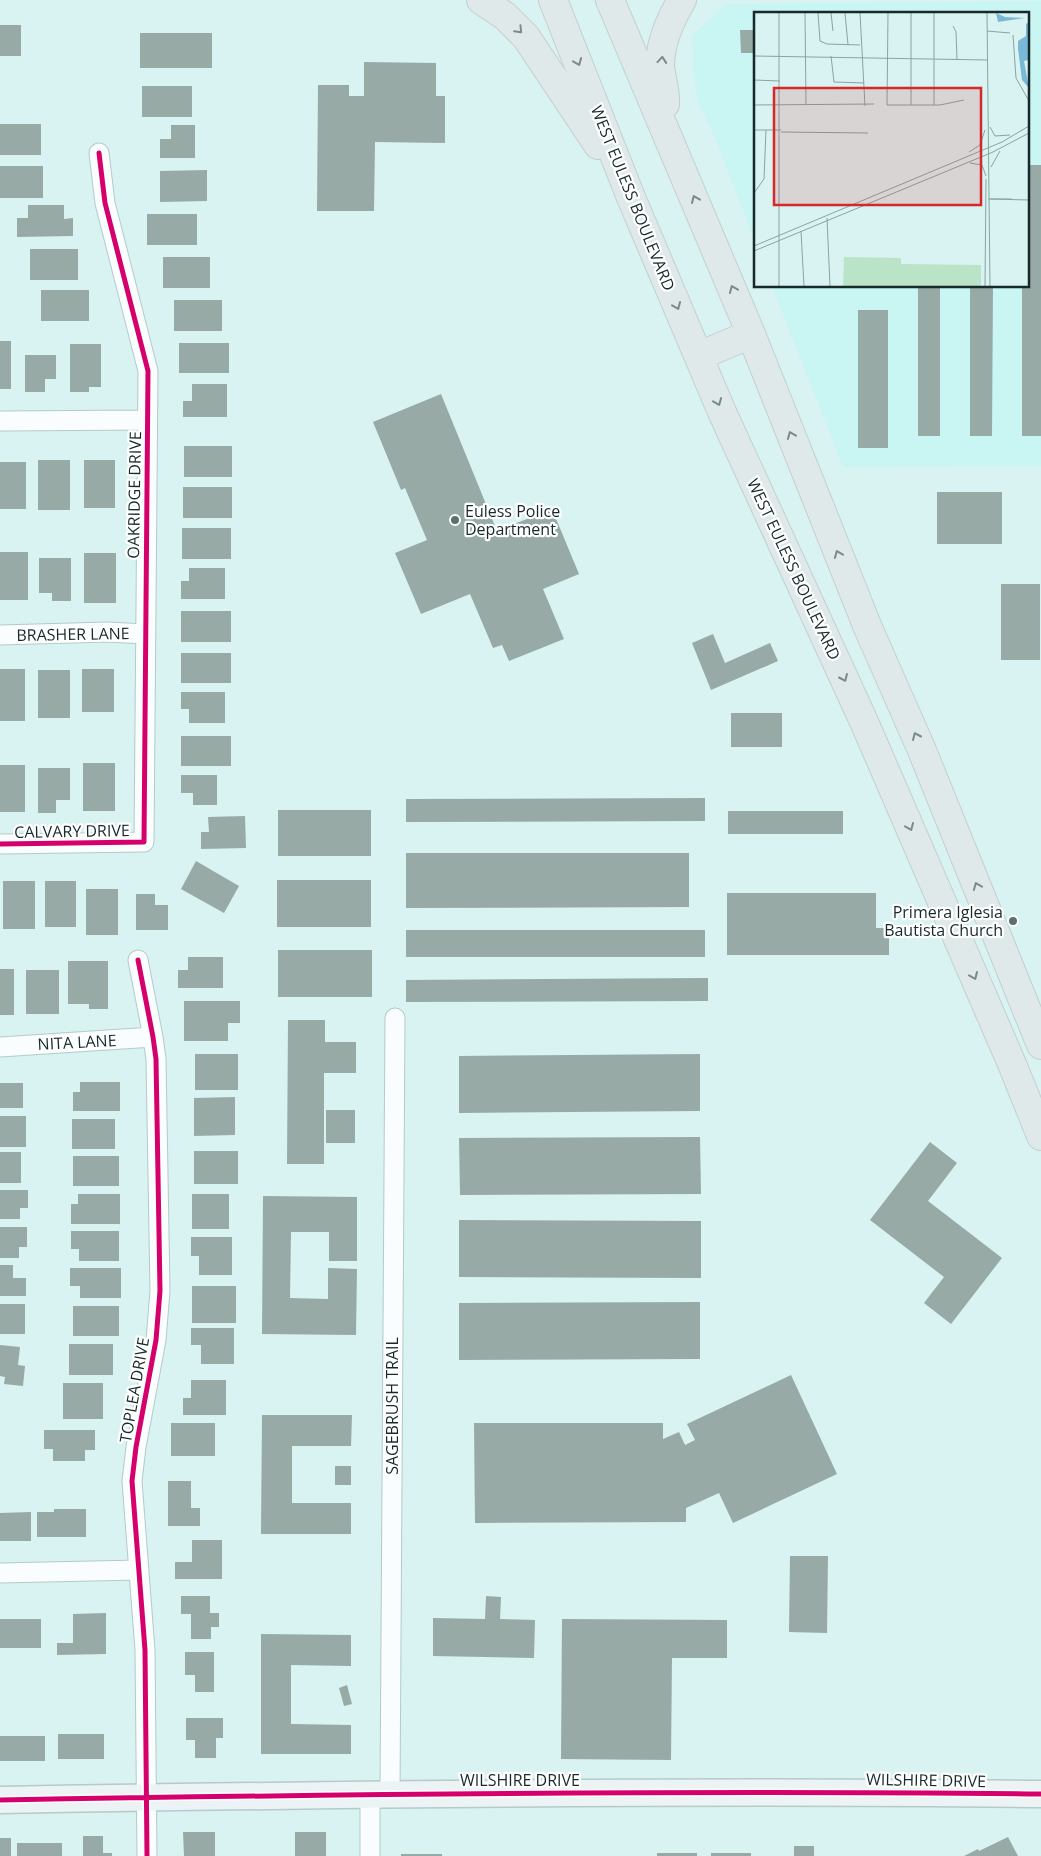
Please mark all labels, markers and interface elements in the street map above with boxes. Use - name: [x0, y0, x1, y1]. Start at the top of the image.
- inset map: [754, 12, 1028, 288]
- one-way arrow: [513, 24, 522, 33]
- one-way arrow: [656, 55, 667, 63]
- one-way arrow: [572, 57, 582, 65]
- street label: WEST EULESS BOULEVARD: [586, 102, 680, 294]
- one-way arrow: [691, 195, 702, 204]
- one-way arrow: [728, 285, 739, 294]
- one-way arrow: [671, 301, 682, 310]
- one-way arrow: [711, 397, 722, 406]
- street label: OAKRIDGE DRIVE: [122, 431, 146, 559]
- one-way arrow: [787, 431, 798, 440]
- street label: WEST EULESS BOULEVARD: [742, 475, 846, 663]
- place label: Euless Police Department: [465, 500, 560, 540]
- marker: Euless Police Department: [449, 514, 461, 526]
- one-way arrow: [834, 550, 845, 559]
- street label: BRASHER LANE: [16, 622, 130, 646]
- one-way arrow: [838, 673, 849, 682]
- one-way arrow: [911, 732, 922, 741]
- street label: CALVARY DRIVE: [14, 819, 130, 843]
- one-way arrow: [903, 822, 914, 831]
- one-way arrow: [973, 882, 983, 891]
- place label: Primera Iglesia Bautista Church: [884, 901, 1003, 941]
- marker: Primera Iglesia Bautista Church: [1007, 915, 1019, 927]
- one-way arrow: [968, 971, 979, 980]
- street label: NITA LANE: [37, 1029, 117, 1055]
- street label: TOPLEA DRIVE: [114, 1336, 154, 1444]
- street label: SAGEBRUSH TRAIL: [381, 1337, 403, 1475]
- street label: WILSHIRE DRIVE: [866, 1768, 986, 1792]
- street label: WILSHIRE DRIVE: [460, 1769, 580, 1791]

